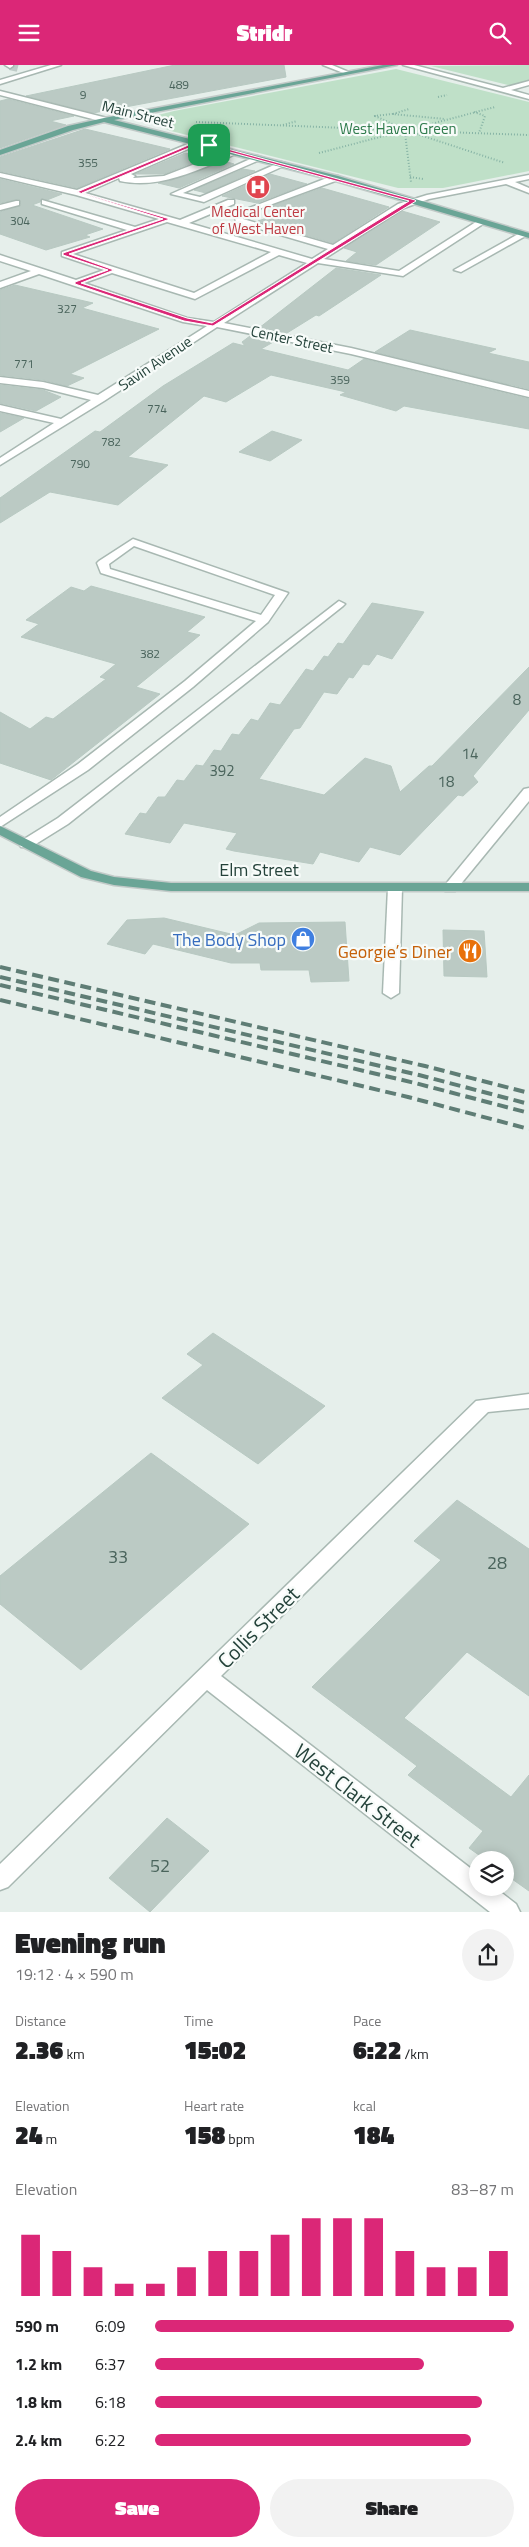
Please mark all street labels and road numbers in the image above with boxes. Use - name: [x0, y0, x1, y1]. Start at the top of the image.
- street label: Main Street: [100, 94, 177, 134]
- street label: Center Street: [249, 319, 336, 359]
- street label: Savin Avenue: [114, 330, 196, 396]
- street label: Elm Street: [219, 856, 299, 883]
- street label: Collis Street: [210, 1578, 307, 1675]
- street label: West Clark Street: [288, 1735, 429, 1855]

